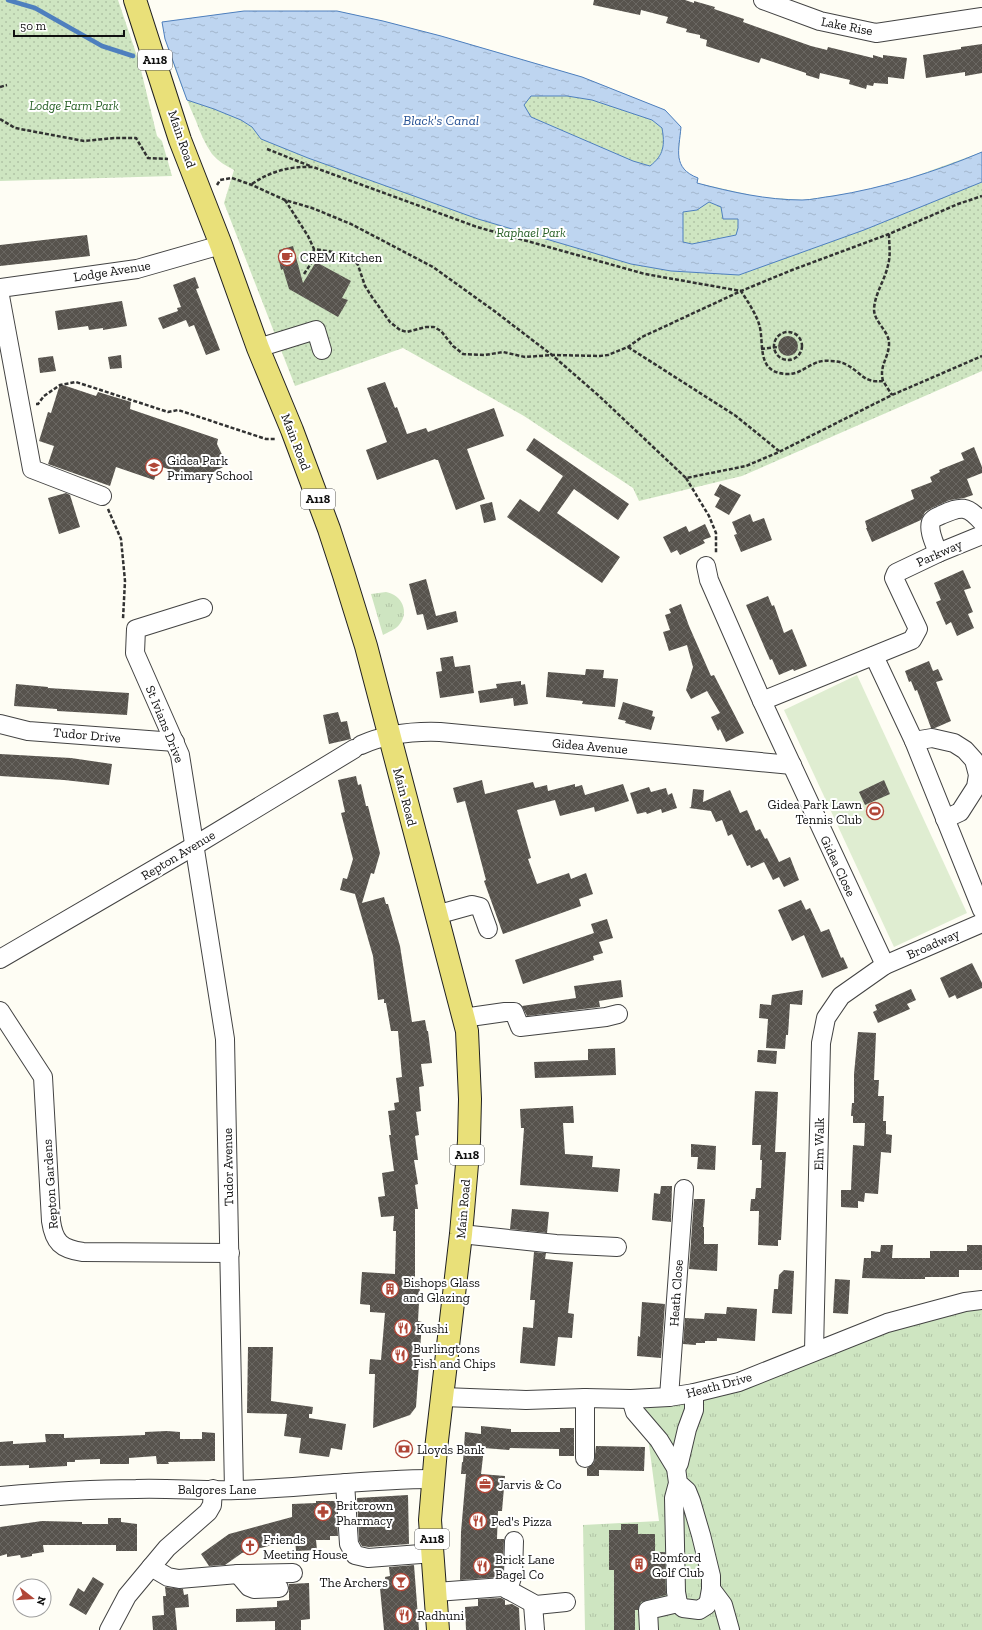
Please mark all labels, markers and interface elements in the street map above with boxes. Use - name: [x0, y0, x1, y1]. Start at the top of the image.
- scale bar: [14, 12, 124, 38]
- street label: Lake Rise: [820, 14, 874, 38]
- text: 50 m: [20, 19, 47, 33]
- road number: A118: [138, 50, 172, 70]
- park label: Lodge Farm Park: [29, 98, 119, 113]
- street label: Main Road: [165, 108, 199, 170]
- water label: Black's Canal: [403, 112, 479, 129]
- park label: Raphael Park: [496, 225, 566, 240]
- cafe icon: CREM Kitchen: [277, 247, 297, 267]
- place label: CREM Kitchen: [300, 250, 383, 265]
- street label: Lodge Avenue: [72, 258, 152, 284]
- street label: Main Road: [278, 411, 314, 473]
- place label: Gidea Park Primary School: [167, 453, 253, 483]
- school or university icon: Gidea Park Primary School: [144, 457, 164, 477]
- road number: A118: [301, 489, 335, 509]
- street label: Parkway: [914, 536, 964, 570]
- street label: St Ivians Drive: [143, 683, 187, 765]
- street label: Tudor Drive: [52, 725, 122, 745]
- street label: Gidea Avenue: [552, 735, 628, 757]
- street label: Main Road: [390, 766, 420, 828]
- place label: Gidea Park Lawn Tennis Club: [768, 797, 863, 827]
- sports icon: Gidea Park Lawn Tennis Club: [865, 801, 885, 821]
- street label: Repton Avenue: [138, 827, 218, 883]
- street label: Gidea Close: [817, 833, 859, 899]
- street label: Broadway: [904, 926, 962, 962]
- street label: Elm Walk: [811, 1117, 827, 1171]
- street label: Tudor Avenue: [220, 1128, 236, 1206]
- street label: Repton Gardens: [39, 1138, 61, 1229]
- road number: A118: [450, 1145, 484, 1165]
- street label: Main Road: [453, 1179, 473, 1239]
- street label: Heath Close: [666, 1259, 686, 1327]
- place label: Bishops Glass and Glazing: [403, 1275, 480, 1305]
- building icon: Bishops Glass and Glazing: [380, 1279, 400, 1299]
- restaurant icon: Kushi: [393, 1318, 413, 1338]
- place label: Kushi: [416, 1321, 448, 1336]
- place label: Burlingtons Fish and Chips: [413, 1341, 496, 1371]
- restaurant icon: Burlingtons Fish and Chips: [390, 1345, 410, 1365]
- street label: Heath Drive: [684, 1369, 754, 1401]
- bank icon: Lloyds Bank: [394, 1439, 414, 1459]
- place label: Lloyds Bank: [417, 1442, 485, 1457]
- office icon: Jarvis & Co: [475, 1474, 495, 1494]
- place label: Jarvis & Co: [498, 1477, 562, 1492]
- street label: Balgores Lane: [178, 1482, 256, 1497]
- place label: Britcrown Pharmacy: [336, 1498, 394, 1528]
- pharmacy icon: Britcrown Pharmacy: [313, 1502, 333, 1522]
- restaurant icon: Ped's Pizza: [468, 1511, 488, 1531]
- place label: Ped's Pizza: [491, 1514, 553, 1529]
- road number: A118: [415, 1529, 449, 1549]
- place label: Friends Meeting House: [263, 1532, 348, 1562]
- church icon: Friends Meeting House: [240, 1536, 260, 1556]
- place label: Romford Golf Club: [652, 1550, 704, 1580]
- place label: Brick Lane Bagel Co: [495, 1552, 555, 1582]
- building icon: Romford Golf Club: [629, 1554, 649, 1574]
- restaurant icon: Brick Lane Bagel Co: [472, 1556, 492, 1576]
- bar icon: The Archers: [391, 1572, 411, 1592]
- place label: The Archers: [320, 1575, 388, 1590]
- north arrow: [12, 1578, 52, 1618]
- text: N: [33, 1595, 49, 1607]
- restaurant icon: Radhuni: [394, 1605, 414, 1625]
- place label: Radhuni: [417, 1608, 464, 1623]

